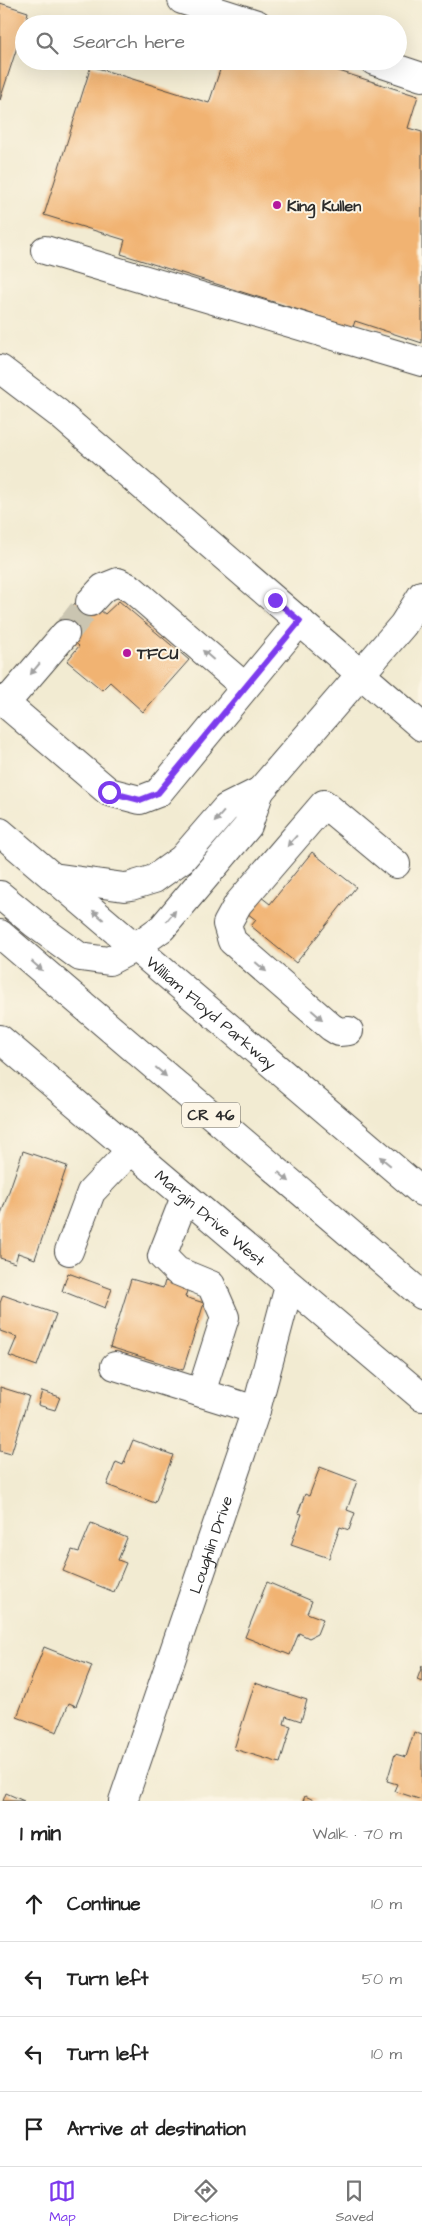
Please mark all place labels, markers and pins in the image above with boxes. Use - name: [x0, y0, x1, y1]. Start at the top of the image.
- place label: King Kullen: [287, 195, 361, 219]
- marker: King Kullen: [271, 199, 283, 211]
- place label: TFCU: [136, 643, 178, 665]
- marker: TFCU: [121, 647, 133, 659]

